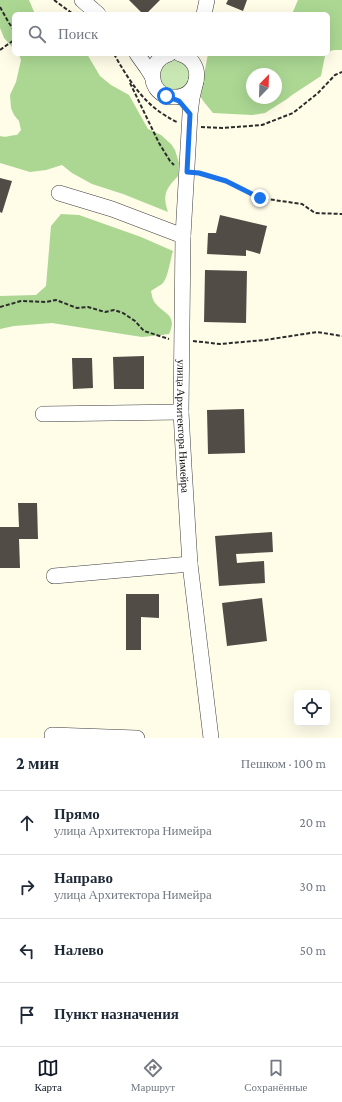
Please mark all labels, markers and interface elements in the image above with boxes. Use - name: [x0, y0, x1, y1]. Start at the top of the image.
- search box: [12, 12, 330, 56]
- icon: search: [26, 23, 48, 45]
- text: Поиск: [58, 26, 98, 42]
- north arrow: [246, 68, 282, 104]
- route start: [157, 87, 175, 105]
- route end: [251, 189, 269, 207]
- street label: улица Архитектора Нимейра: [175, 359, 192, 493]
- map controls: [294, 690, 330, 726]
- button: locate: [294, 690, 330, 726]
- text: 2 мин: [16, 754, 59, 773]
- text: Пешком · 100 m: [241, 756, 326, 771]
- text: Прямо: [54, 806, 100, 822]
- icon: ahead: [16, 812, 38, 834]
- text: 20 m: [300, 815, 326, 830]
- text: улица Архитектора Нимейра: [54, 823, 212, 838]
- text: Направо: [54, 870, 113, 886]
- icon: right: [16, 876, 38, 898]
- text: 30 m: [300, 879, 326, 894]
- text: улица Архитектора Нимейра: [54, 887, 212, 902]
- icon: left: [16, 940, 38, 962]
- text: Налево: [54, 942, 104, 958]
- text: 50 m: [300, 943, 326, 958]
- icon: arrive: [16, 1004, 38, 1026]
- text: Пункт назначения: [54, 1006, 179, 1022]
- tab: Карта: [35, 1057, 62, 1093]
- tab: Маршрут: [131, 1057, 175, 1093]
- tab: Сохранённые: [244, 1057, 307, 1093]

